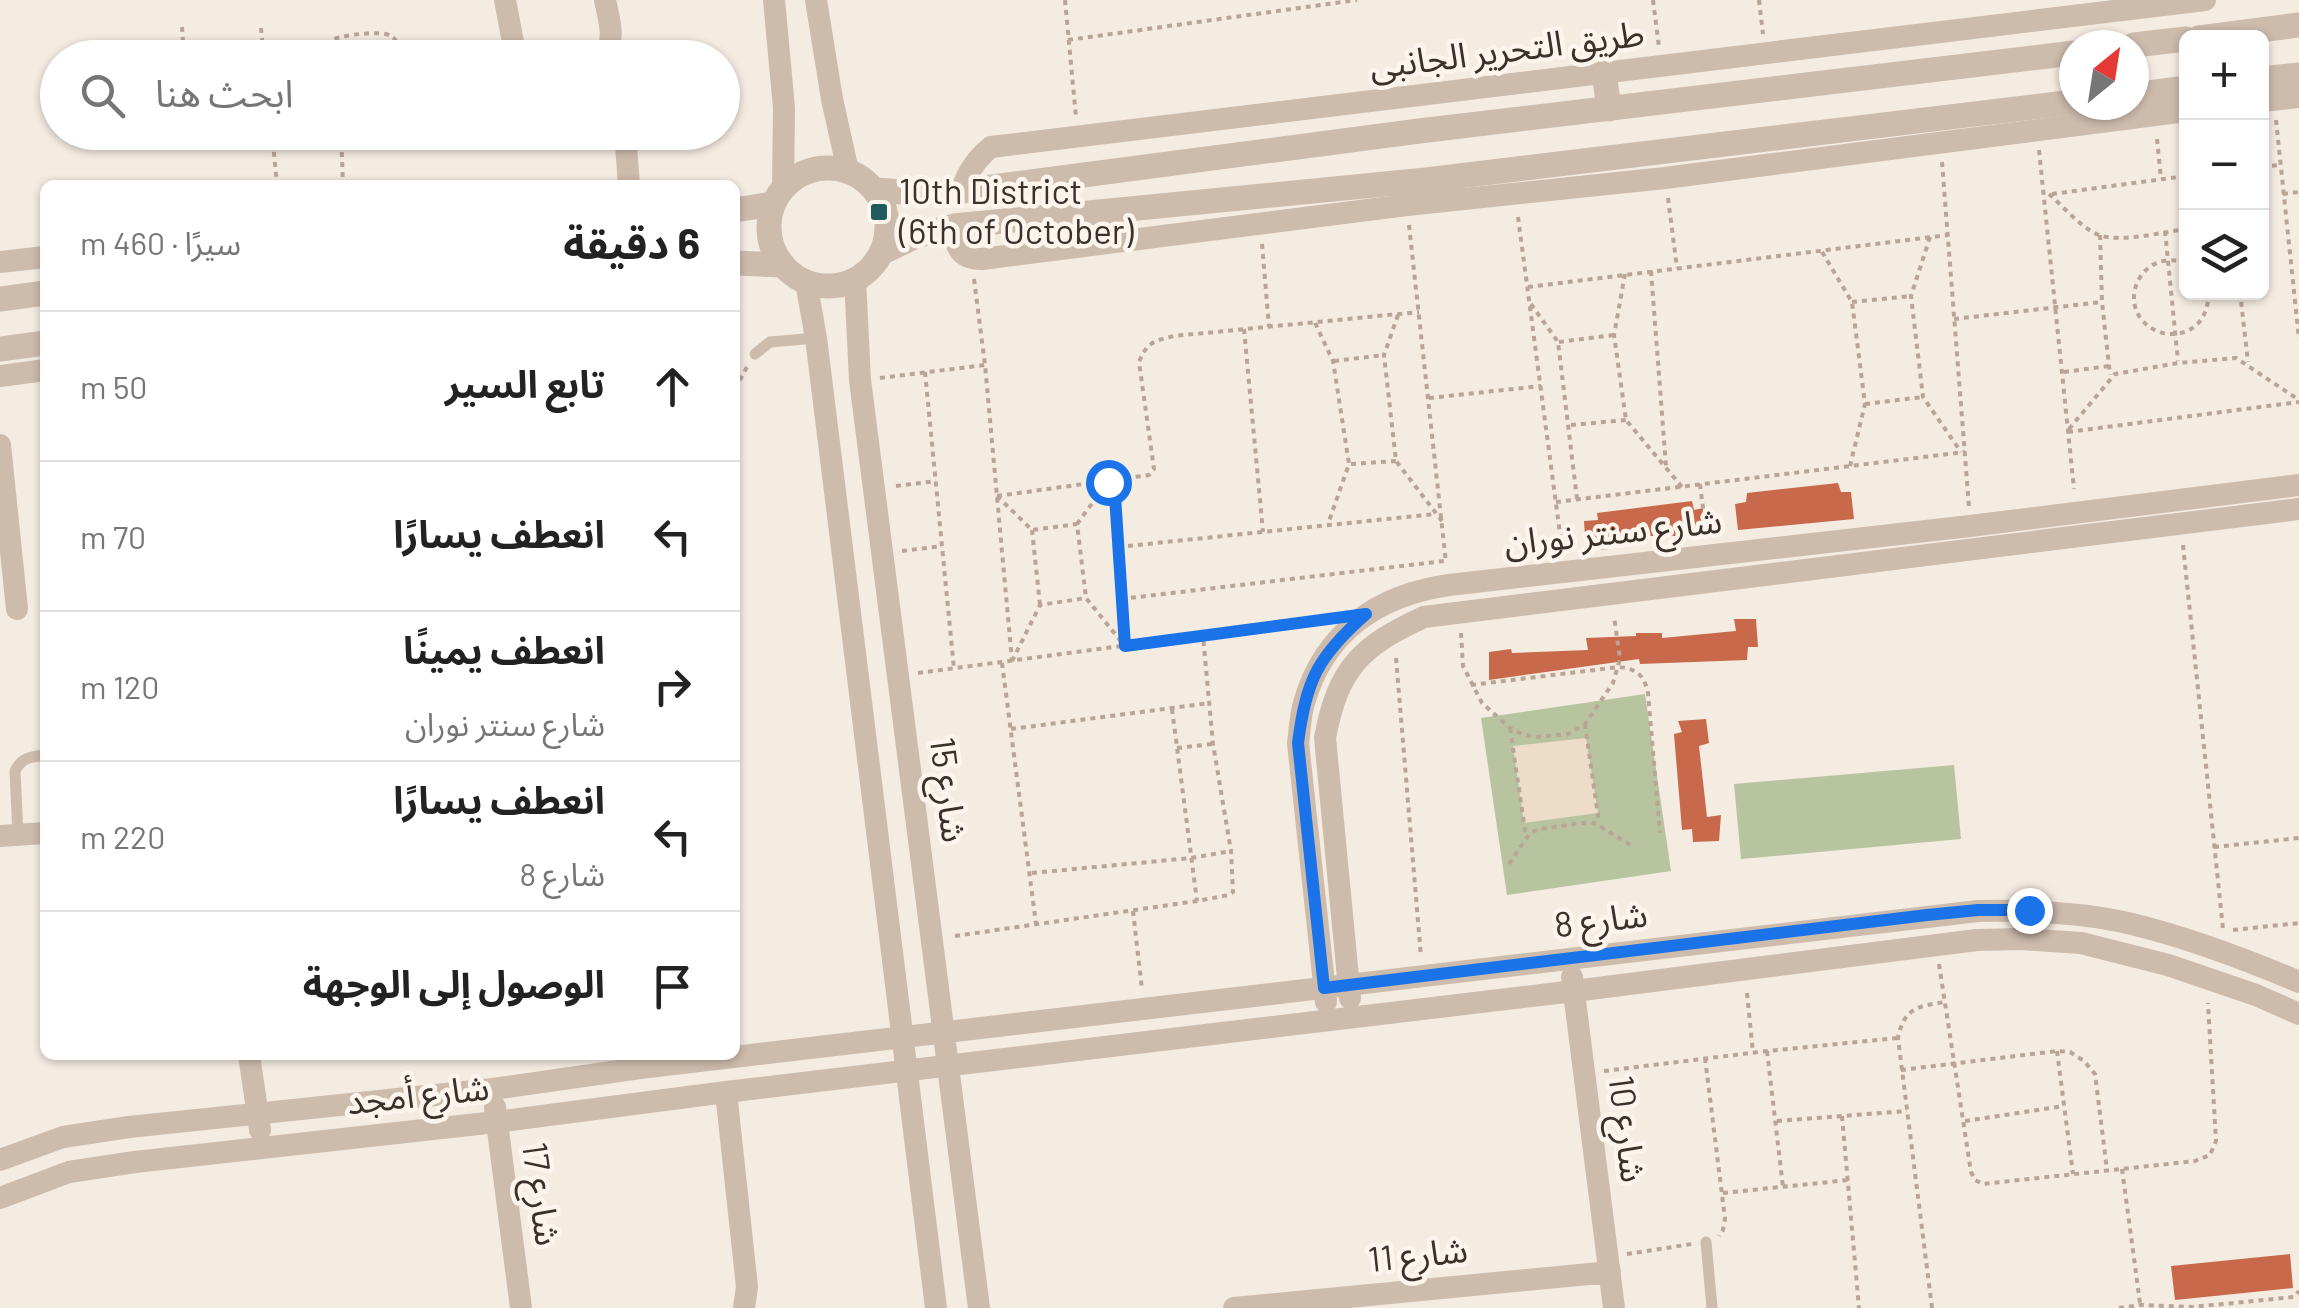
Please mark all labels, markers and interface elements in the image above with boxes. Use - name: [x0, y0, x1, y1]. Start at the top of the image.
- street label: طريق التحرير الجانبى: [1367, 10, 1647, 88]
- north arrow: [2059, 30, 2149, 120]
- map controls: [2179, 30, 2269, 300]
- button: +: [2179, 30, 2269, 120]
- search box: [40, 40, 740, 150]
- icon: search: [75, 68, 130, 123]
- text: ابحث هنا: [155, 69, 294, 115]
- button: −: [2179, 120, 2269, 210]
- place label: 10th District (6th of October): [898, 169, 1135, 251]
- marker: 10th District (6th of October): [868, 201, 890, 223]
- button: layers: [2179, 210, 2269, 300]
- text: 6 دقيقة: [563, 217, 700, 267]
- text: سيرًا · 460 m: [80, 223, 241, 261]
- icon: ahead: [645, 359, 700, 414]
- text: تابع السير: [445, 360, 605, 406]
- text: 50 m: [80, 367, 147, 405]
- route start: [1086, 460, 1132, 506]
- street label: شارع سنتر نوران: [1502, 498, 1725, 569]
- icon: left: [645, 509, 700, 564]
- text: انعطف يسارًا: [393, 510, 605, 556]
- text: 70 m: [80, 517, 146, 555]
- text: انعطف يمينًا: [403, 626, 605, 672]
- icon: right: [645, 659, 700, 714]
- text: 120 m: [80, 667, 159, 705]
- text: شارع سنتر نوران: [405, 704, 605, 742]
- street label: شارع 15: [916, 735, 977, 846]
- text: انعطف يسارًا: [393, 776, 605, 822]
- icon: left: [645, 809, 700, 864]
- text: 220 m: [80, 817, 165, 855]
- text: شارع 8: [520, 854, 605, 892]
- route end: [2007, 888, 2053, 934]
- street label: شارع 8: [1552, 891, 1651, 952]
- icon: arrive: [645, 959, 700, 1014]
- text: الوصول إلى الوجهة: [303, 960, 605, 1006]
- street label: شارع أمجد: [345, 1065, 492, 1128]
- street label: شارع 10: [1595, 1073, 1656, 1185]
- street label: شارع 17: [508, 1139, 571, 1249]
- street label: شارع 11: [1366, 1227, 1470, 1286]

